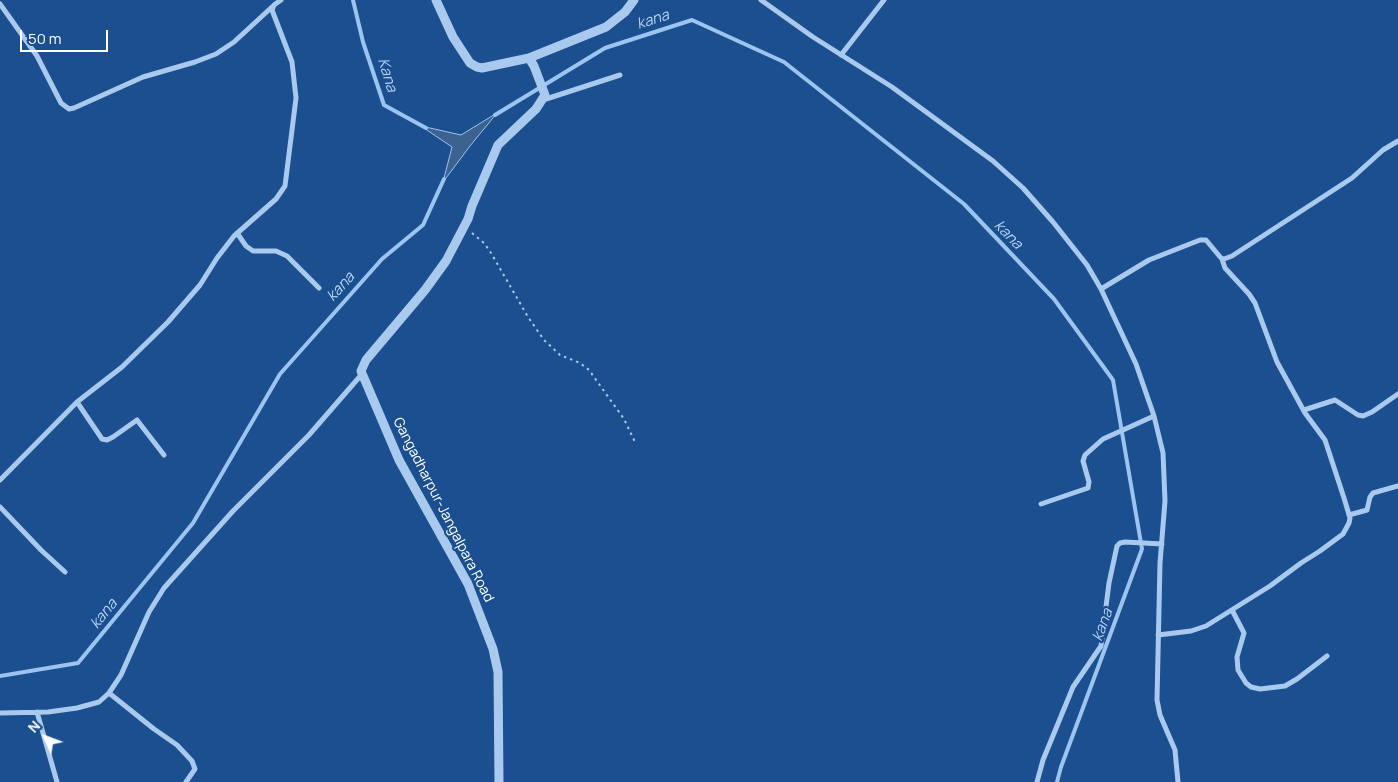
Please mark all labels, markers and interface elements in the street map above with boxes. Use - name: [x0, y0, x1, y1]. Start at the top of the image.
- water label: kana: [635, 6, 671, 34]
- scale bar: [22, 20, 110, 52]
- text: 50 m: [28, 28, 62, 49]
- water label: Kana: [373, 56, 401, 94]
- water label: kana: [990, 217, 1026, 253]
- water label: kana: [323, 269, 359, 305]
- street label: Gangadharpur-Jangalpara Road: [389, 415, 497, 605]
- water label: kana: [87, 596, 121, 632]
- water label: kana: [1089, 606, 1117, 644]
- north arrow: [20, 712, 70, 762]
- text: N: [23, 716, 44, 737]

